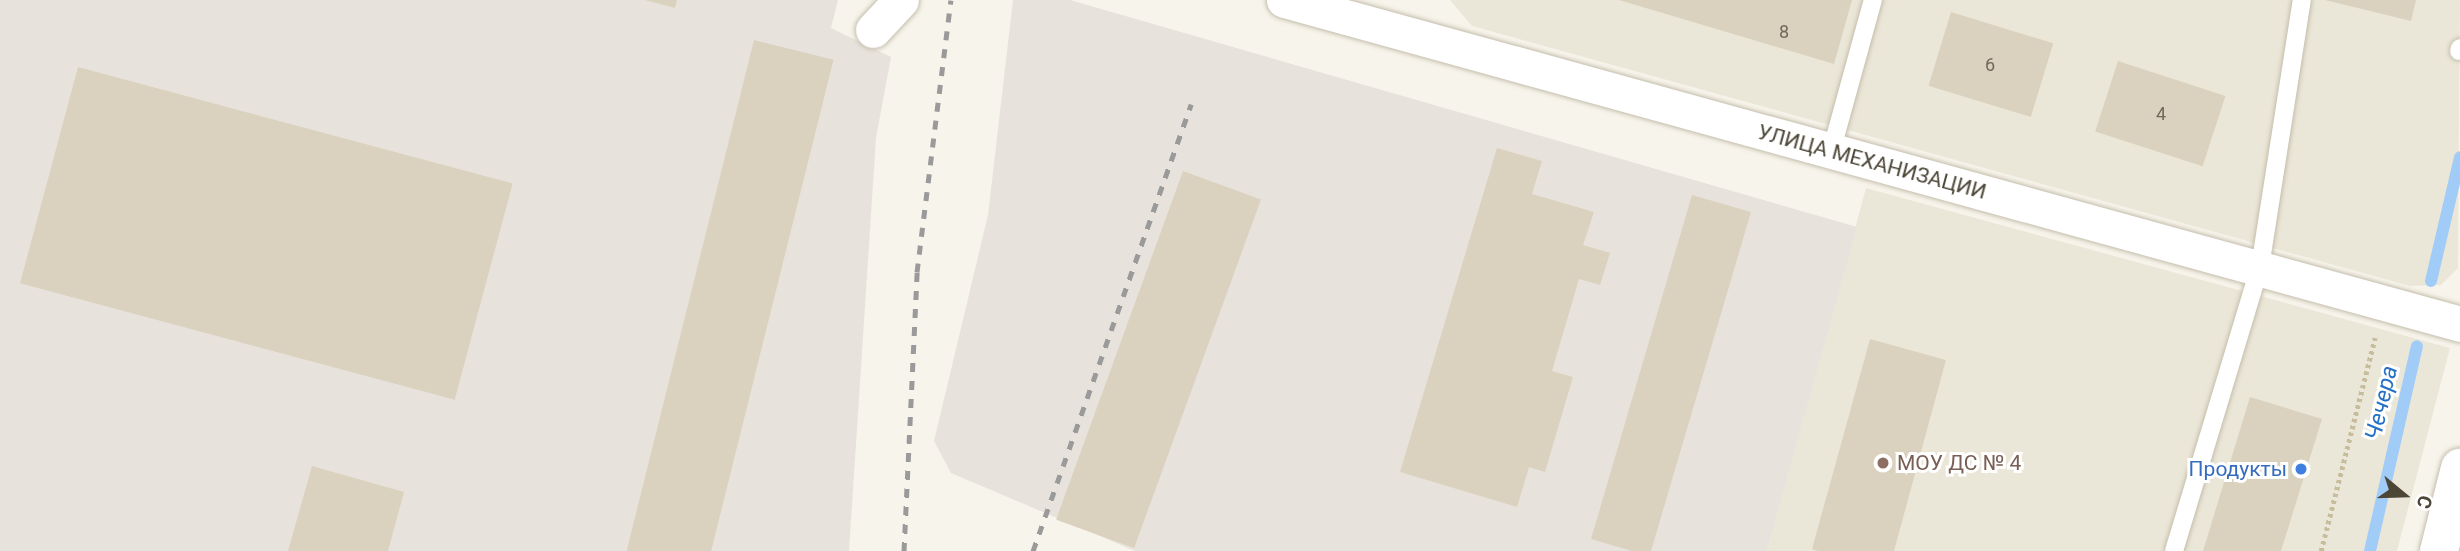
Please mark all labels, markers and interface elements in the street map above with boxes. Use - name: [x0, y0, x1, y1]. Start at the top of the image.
- house number: 8: [1779, 21, 1789, 43]
- house number: 6: [1985, 54, 1995, 76]
- house number: 4: [2156, 103, 2166, 125]
- street label: УЛИЦА МЕХАНИЗАЦИИ: [1755, 119, 1989, 205]
- water label: Чечера: [2360, 363, 2404, 443]
- place label: МОУ ДС № 4: [1897, 450, 2021, 476]
- marker: МОУ ДС № 4: [1875, 455, 1891, 471]
- place label: Продукты: [2189, 456, 2287, 482]
- north arrow: [2369, 460, 2439, 530]
- marker: Продукты: [2293, 461, 2309, 477]
- text: С: [2411, 492, 2437, 512]

